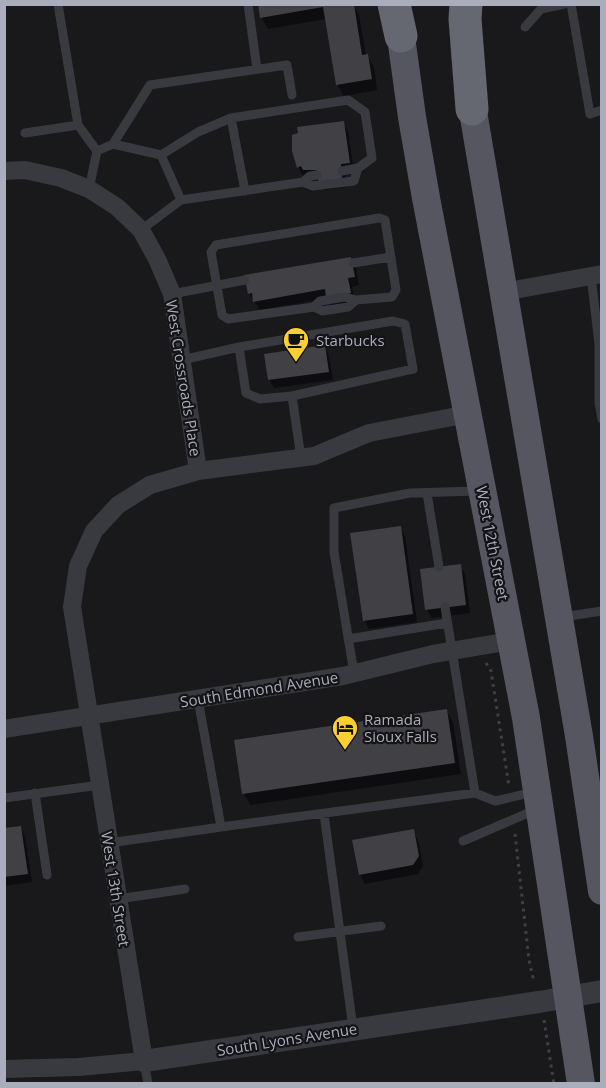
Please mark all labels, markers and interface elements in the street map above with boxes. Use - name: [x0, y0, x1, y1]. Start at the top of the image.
- street label: West Crossroads Place: [162, 298, 206, 458]
- cafe icon: Starbucks: [281, 325, 311, 363]
- place label: Starbucks: [316, 330, 385, 350]
- street label: West 12th Street: [472, 484, 514, 602]
- street label: South Edmond Avenue: [179, 667, 339, 711]
- place label: Ramada Sioux Falls: [364, 709, 437, 746]
- hotel icon: Ramada Sioux Falls: [330, 713, 360, 751]
- street label: West 13th Street: [97, 830, 135, 948]
- street label: South Lyons Avenue: [215, 1018, 359, 1060]

